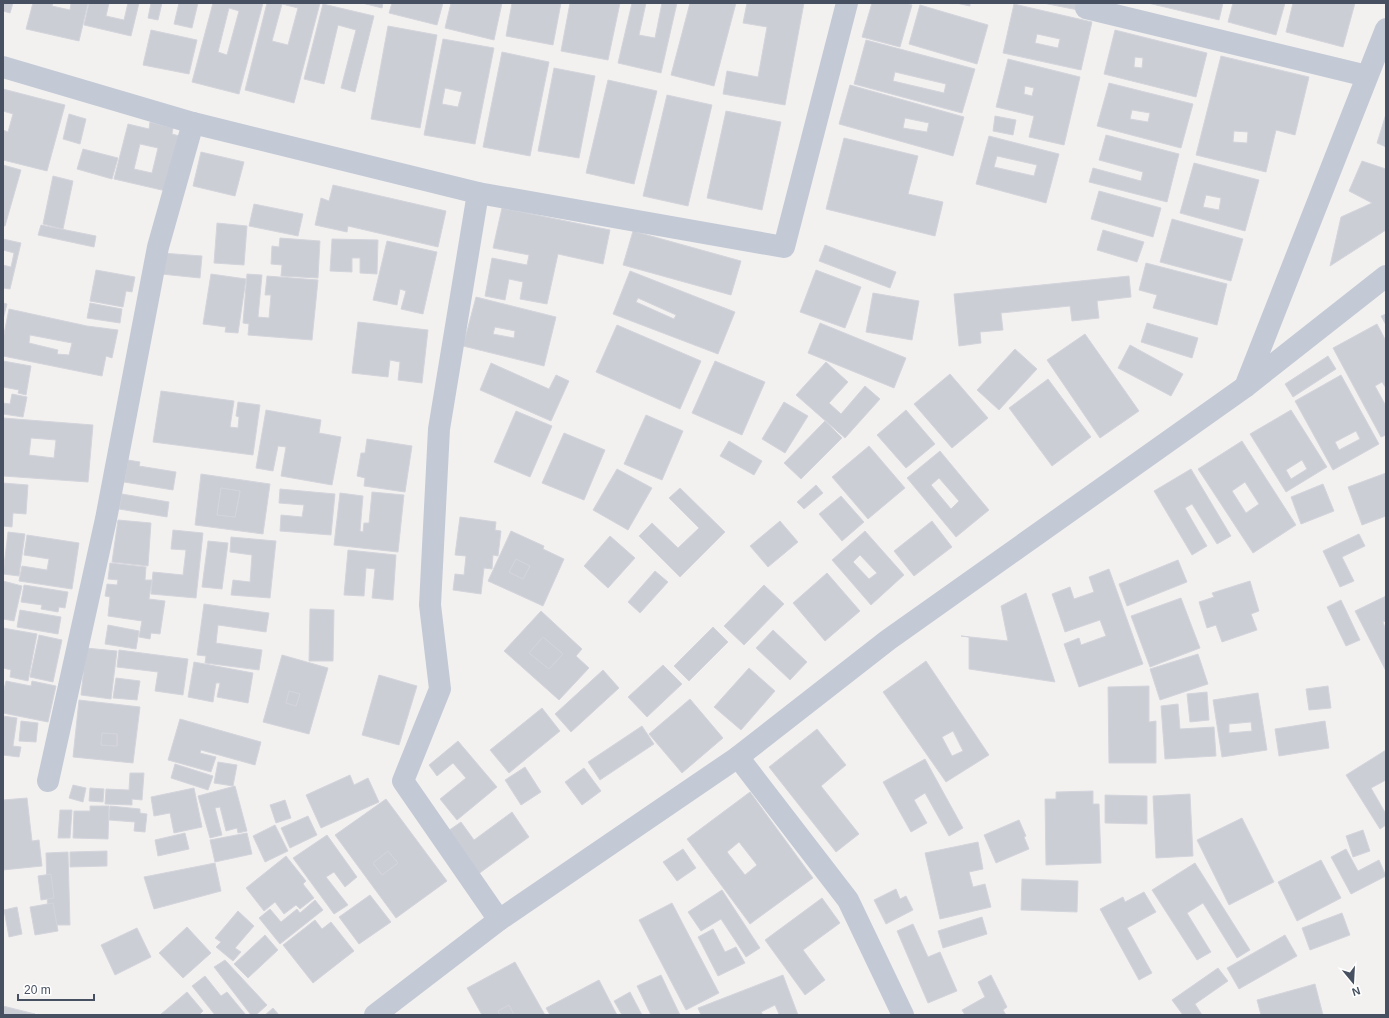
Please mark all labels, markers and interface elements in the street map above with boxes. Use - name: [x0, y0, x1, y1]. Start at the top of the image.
- north arrow: [1333, 962, 1373, 1002]
- scale bar: [18, 976, 94, 1002]
- text: 20 m: [24, 983, 51, 997]
- text: N: [1350, 985, 1362, 998]

